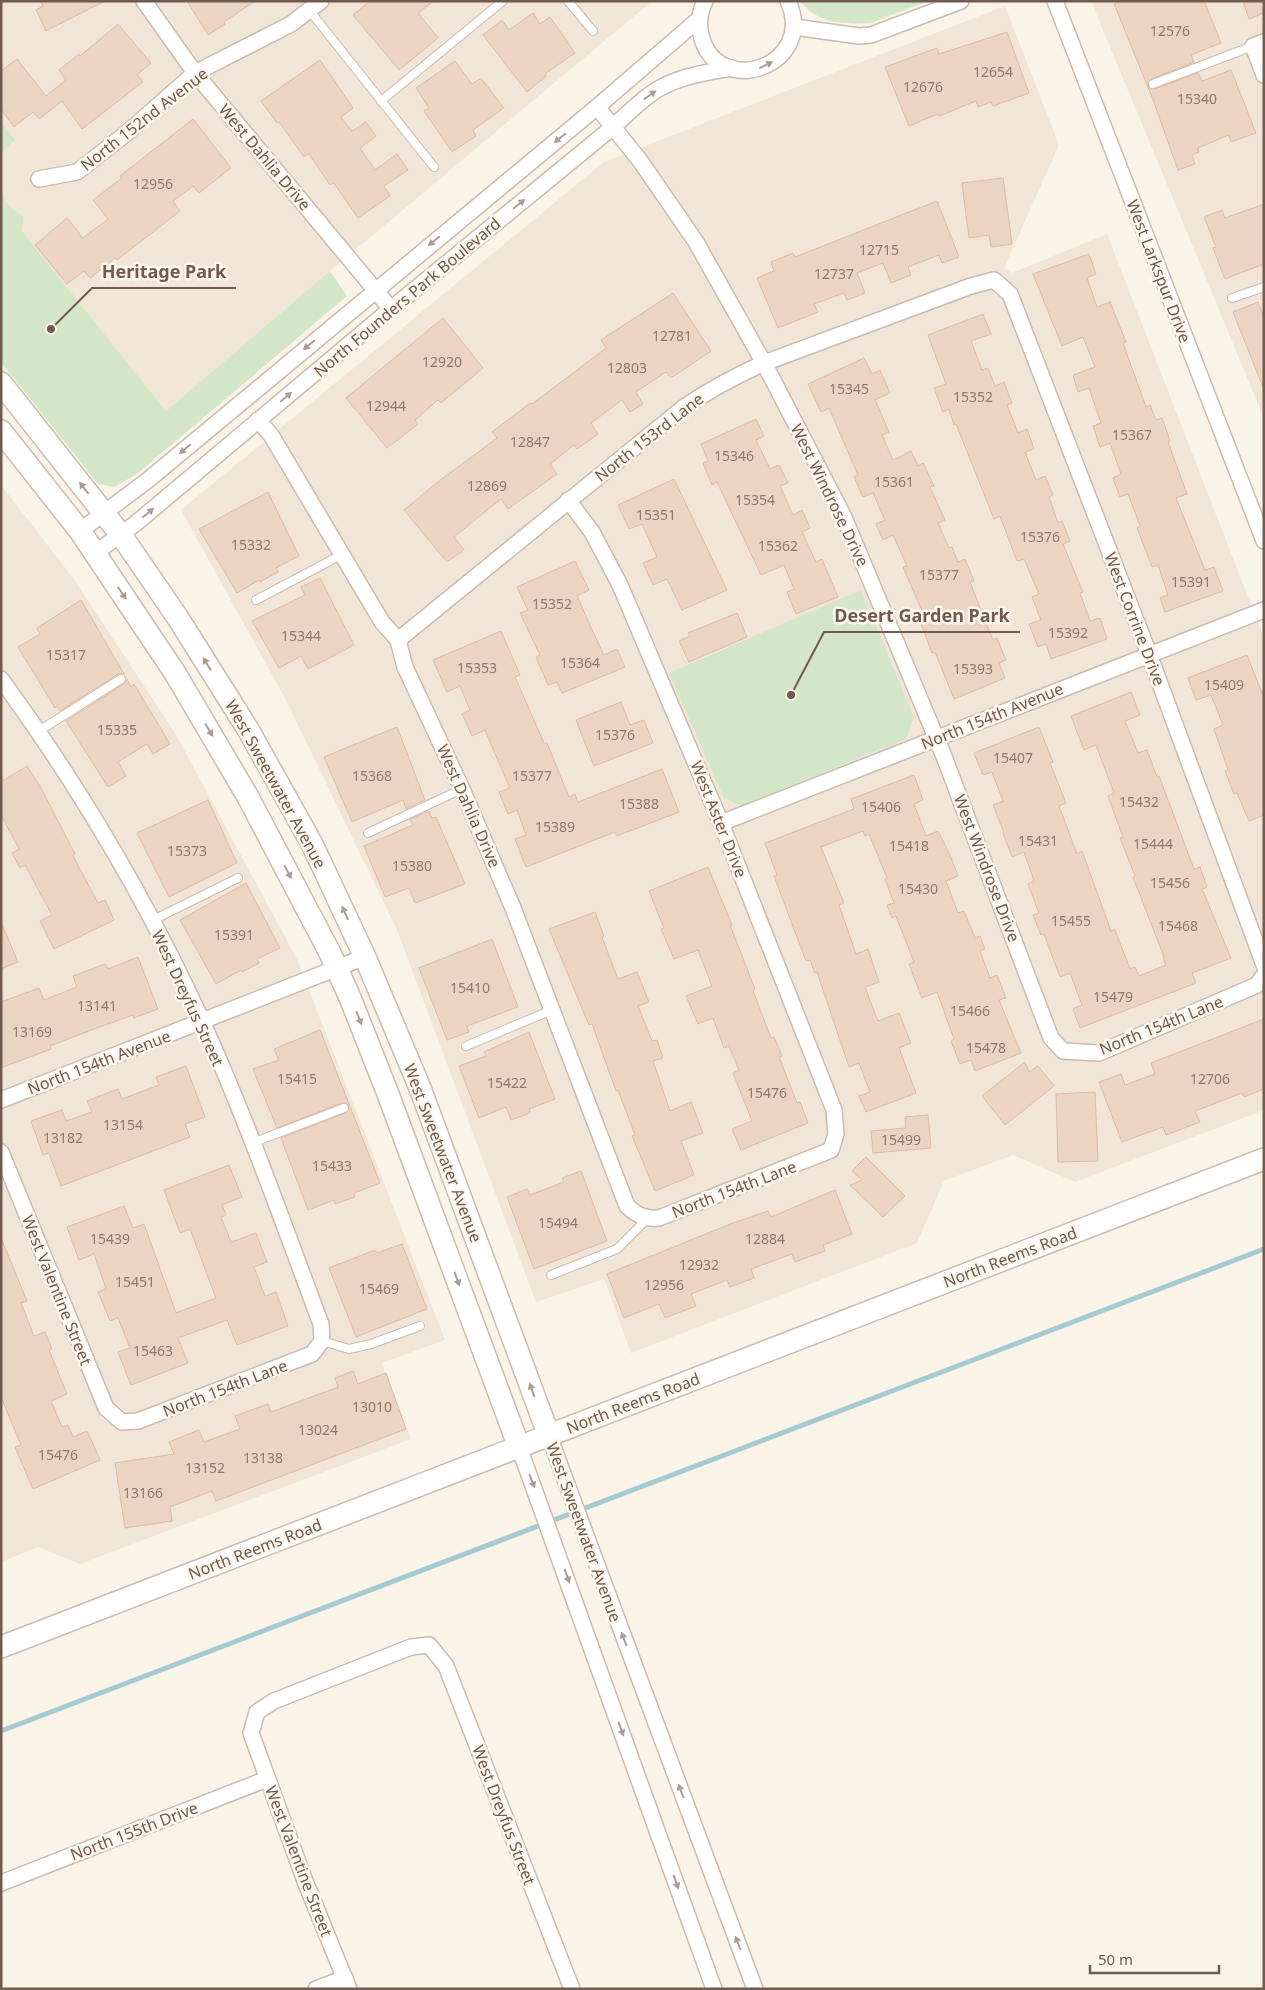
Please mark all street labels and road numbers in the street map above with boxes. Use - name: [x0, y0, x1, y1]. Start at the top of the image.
- street label: North 152nd Avenue: [76, 62, 212, 176]
- street label: West Dahlia Drive: [214, 99, 316, 215]
- street label: West Larkspur Drive: [1122, 196, 1196, 346]
- street label: North Founders Park Boulevard: [309, 212, 505, 382]
- street label: North 153rd Lane: [590, 388, 708, 486]
- street label: West Windrose Drive: [786, 420, 874, 570]
- street label: West Corrine Drive: [1099, 549, 1171, 689]
- street label: North 154th Avenue: [918, 677, 1066, 755]
- street label: West Sweetwater Avenue: [220, 696, 332, 872]
- street label: West Dahlia Drive: [432, 741, 506, 871]
- street label: West Aster Drive: [686, 757, 752, 881]
- street label: West Windrose Drive: [949, 791, 1025, 945]
- street label: West Dreyfus Street: [147, 926, 229, 1070]
- street label: North 154th Lane: [1096, 990, 1226, 1060]
- street label: North 154th Avenue: [24, 1025, 174, 1099]
- street label: West Sweetwater Avenue: [399, 1061, 487, 1245]
- street label: North 154th Lane: [669, 1155, 799, 1223]
- street label: West Valentine Street: [17, 1212, 97, 1369]
- street label: North Reems Road: [940, 1221, 1080, 1293]
- street label: North 154th Lane: [160, 1354, 290, 1422]
- street label: North Reems Road: [563, 1367, 703, 1439]
- street label: West Sweetwater Avenue: [541, 1439, 627, 1625]
- street label: North Reems Road: [185, 1513, 325, 1585]
- street label: West Dreyfus Street: [467, 1742, 541, 1888]
- street label: West Valentine Street: [260, 1782, 338, 1940]
- street label: North 155th Drive: [67, 1797, 201, 1865]

